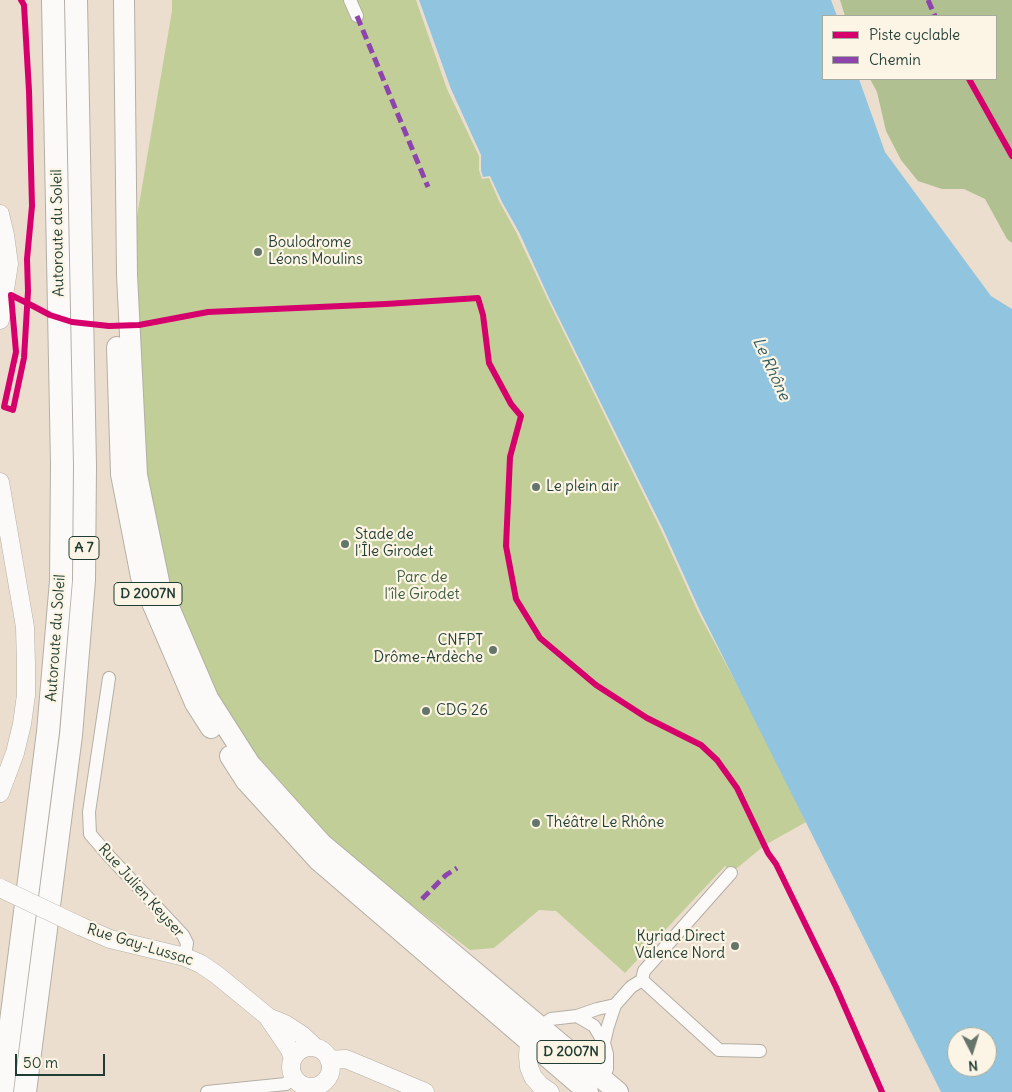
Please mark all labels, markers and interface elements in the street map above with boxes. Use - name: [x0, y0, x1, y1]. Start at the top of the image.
- legend: [822, 15, 997, 80]
- text: Piste cyclable: [869, 25, 960, 44]
- text: Chemin: [869, 50, 921, 69]
- street label: Autoroute du Soleil: [48, 169, 68, 297]
- place label: Boulodrome Léons Moulins: [268, 234, 363, 269]
- marker: Boulodrome Léons Moulins: [252, 246, 264, 258]
- water label: Le Rhône: [748, 335, 794, 403]
- place label: Le plein air: [546, 478, 619, 496]
- marker: Le plein air: [530, 481, 542, 493]
- place label: Stade de l'Île Girodet: [355, 526, 433, 561]
- road number: A 7: [69, 536, 99, 560]
- marker: Stade de l'Île Girodet: [339, 538, 351, 550]
- park label: Parc de l'île Girodet: [384, 569, 460, 604]
- street label: Autoroute du Soleil: [43, 574, 69, 702]
- road number: D 2007N: [114, 582, 182, 606]
- place label: CNFPT Drôme-Ardèche: [374, 632, 483, 667]
- marker: CNFPT Drôme-Ardèche: [487, 644, 499, 656]
- place label: CDG 26: [436, 702, 488, 720]
- marker: CDG 26: [420, 705, 432, 717]
- place label: Théâtre Le Rhône: [546, 814, 664, 832]
- marker: Théâtre Le Rhône: [530, 817, 542, 829]
- street label: Rue Julien Keyser: [94, 840, 188, 942]
- street label: Rue Gay-Lussac: [85, 920, 195, 970]
- place label: Kyriad Direct Valence Nord: [635, 928, 725, 963]
- marker: Kyriad Direct Valence Nord: [729, 940, 741, 952]
- north arrow: [947, 1027, 997, 1077]
- road number: D 2007N: [537, 1040, 605, 1064]
- scale bar: [18, 1044, 108, 1076]
- text: 50 m: [23, 1053, 58, 1072]
- text: N: [968, 1057, 979, 1075]

